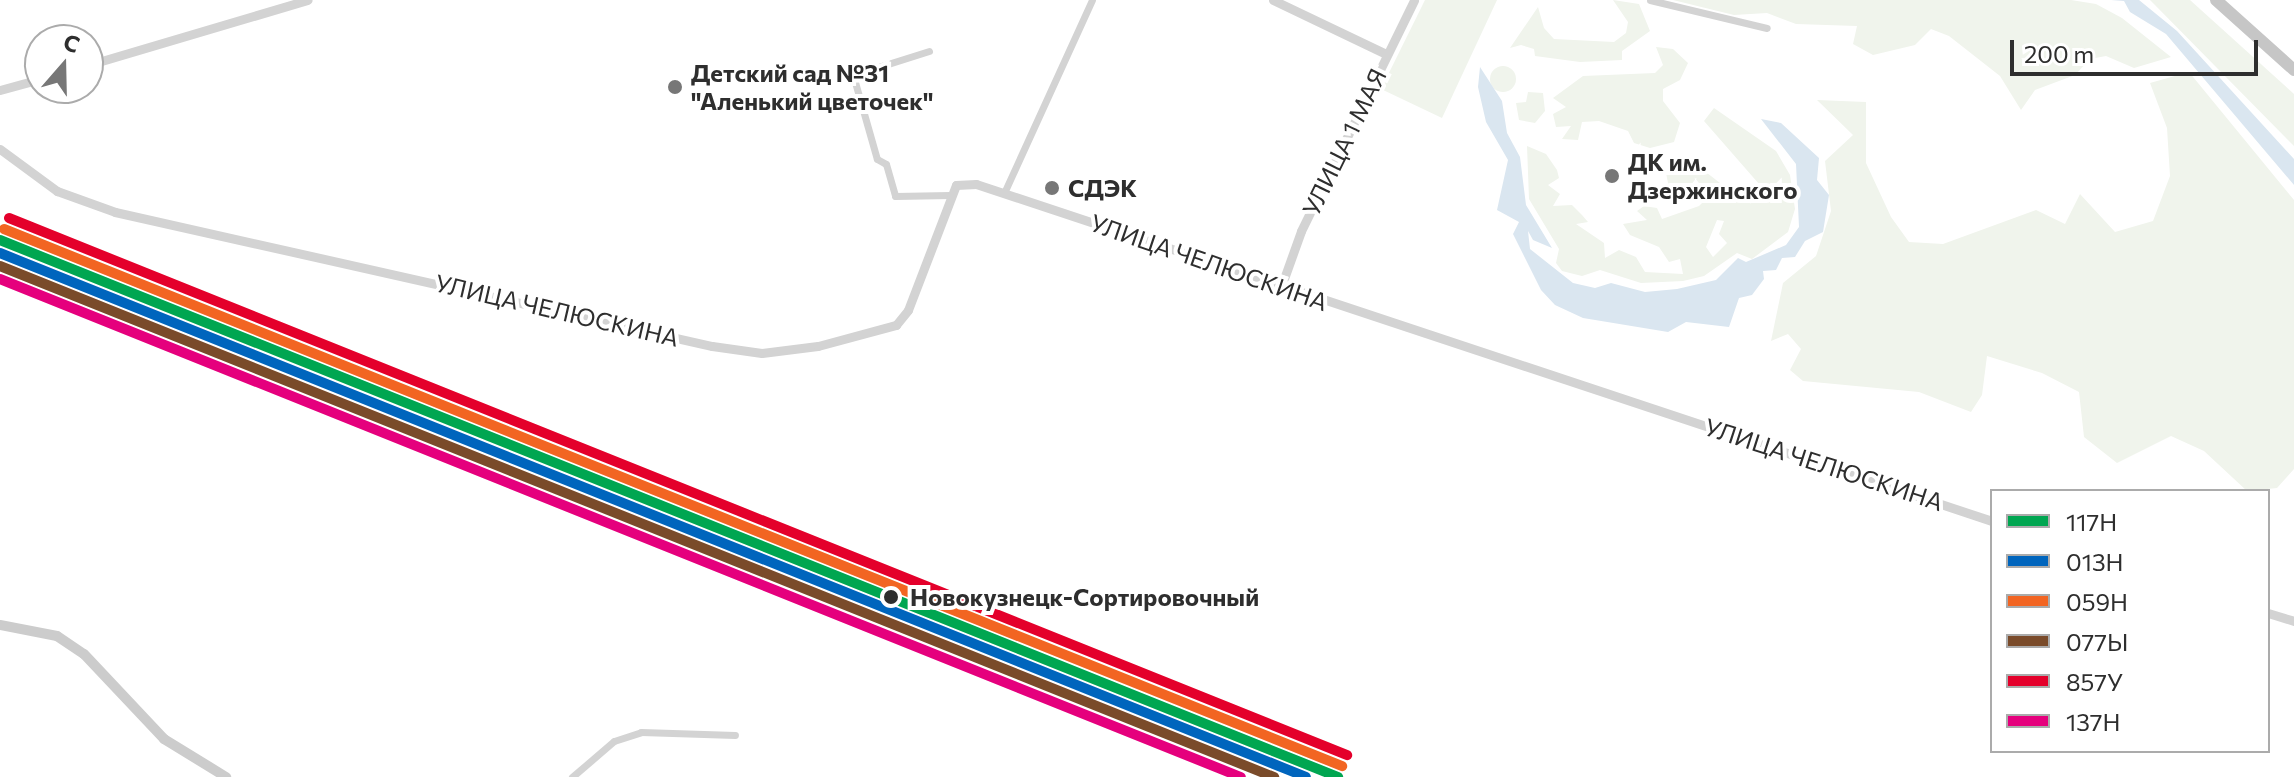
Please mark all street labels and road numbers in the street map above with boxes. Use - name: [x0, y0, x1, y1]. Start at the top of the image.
- street label: УЛИЦА 1 МАЯ: [1296, 64, 1392, 220]
- street label: УЛИЦА ЧЕЛЮСКИНА: [1086, 208, 1332, 316]
- street label: УЛИЦА ЧЕЛЮСКИНА: [432, 268, 682, 352]
- street label: УЛИЦА ЧЕЛЮСКИНА: [1701, 412, 1947, 516]

